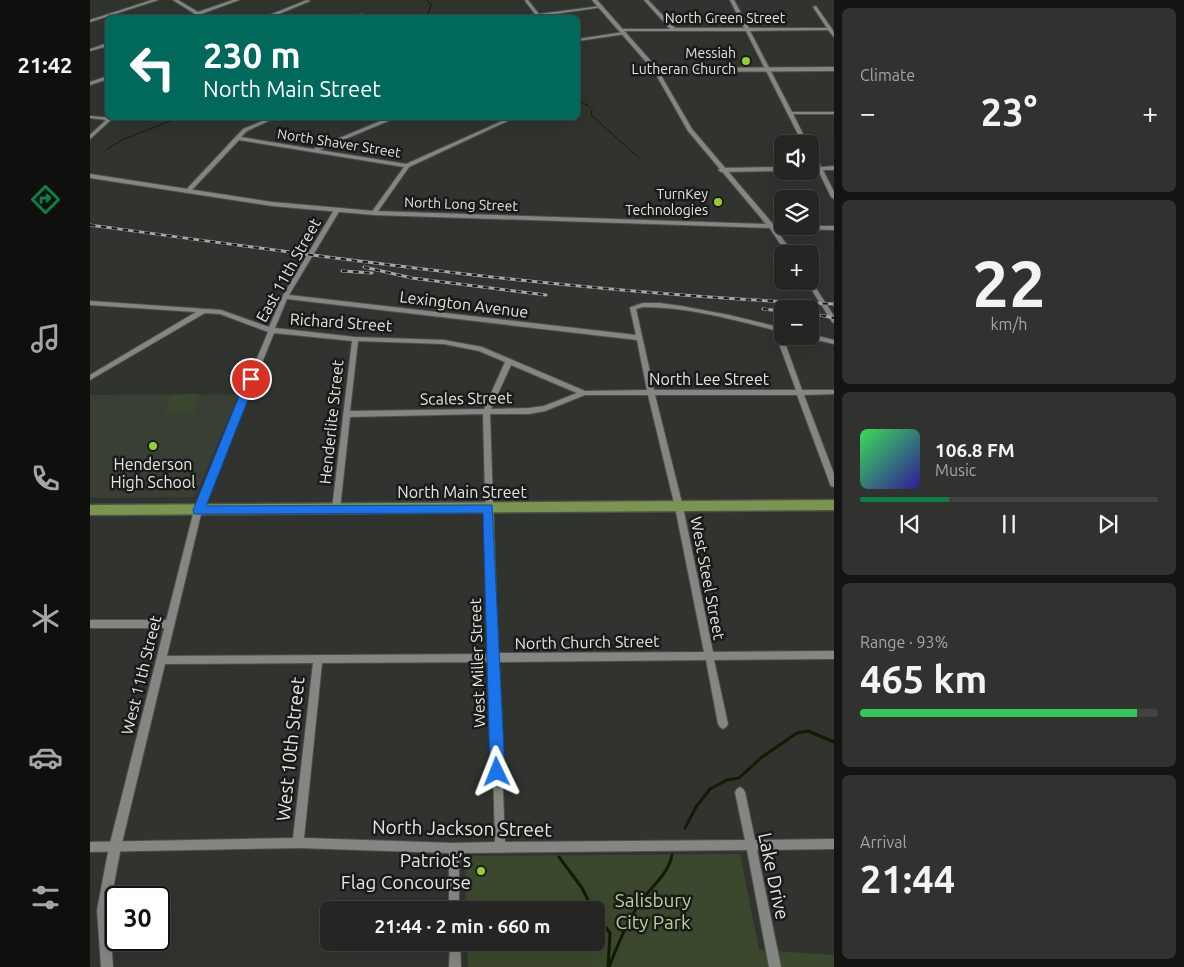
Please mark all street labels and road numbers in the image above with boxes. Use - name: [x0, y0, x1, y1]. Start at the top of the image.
- street label: North Green Street: [665, 10, 786, 26]
- street label: North Shaver Street: [276, 125, 402, 161]
- street label: North Long Street: [404, 194, 519, 214]
- street label: East 11th Street: [252, 214, 324, 325]
- street label: Lexington Avenue: [399, 287, 529, 321]
- street label: Richard Street: [289, 309, 393, 335]
- street label: Henderlite Street: [316, 358, 347, 485]
- street label: North Lee Street: [649, 370, 770, 388]
- street label: Scales Street: [420, 388, 513, 408]
- street label: North Main Street: [397, 483, 527, 501]
- street label: West Steel Street: [687, 515, 729, 642]
- street label: West Miller Street: [466, 597, 488, 728]
- street label: West 11th Street: [117, 613, 165, 736]
- street label: North Church Street: [514, 632, 660, 652]
- street label: West 10th Street: [271, 675, 309, 822]
- street label: North Jackson Street: [372, 815, 553, 841]
- street label: Lake Drive: [754, 830, 794, 922]

